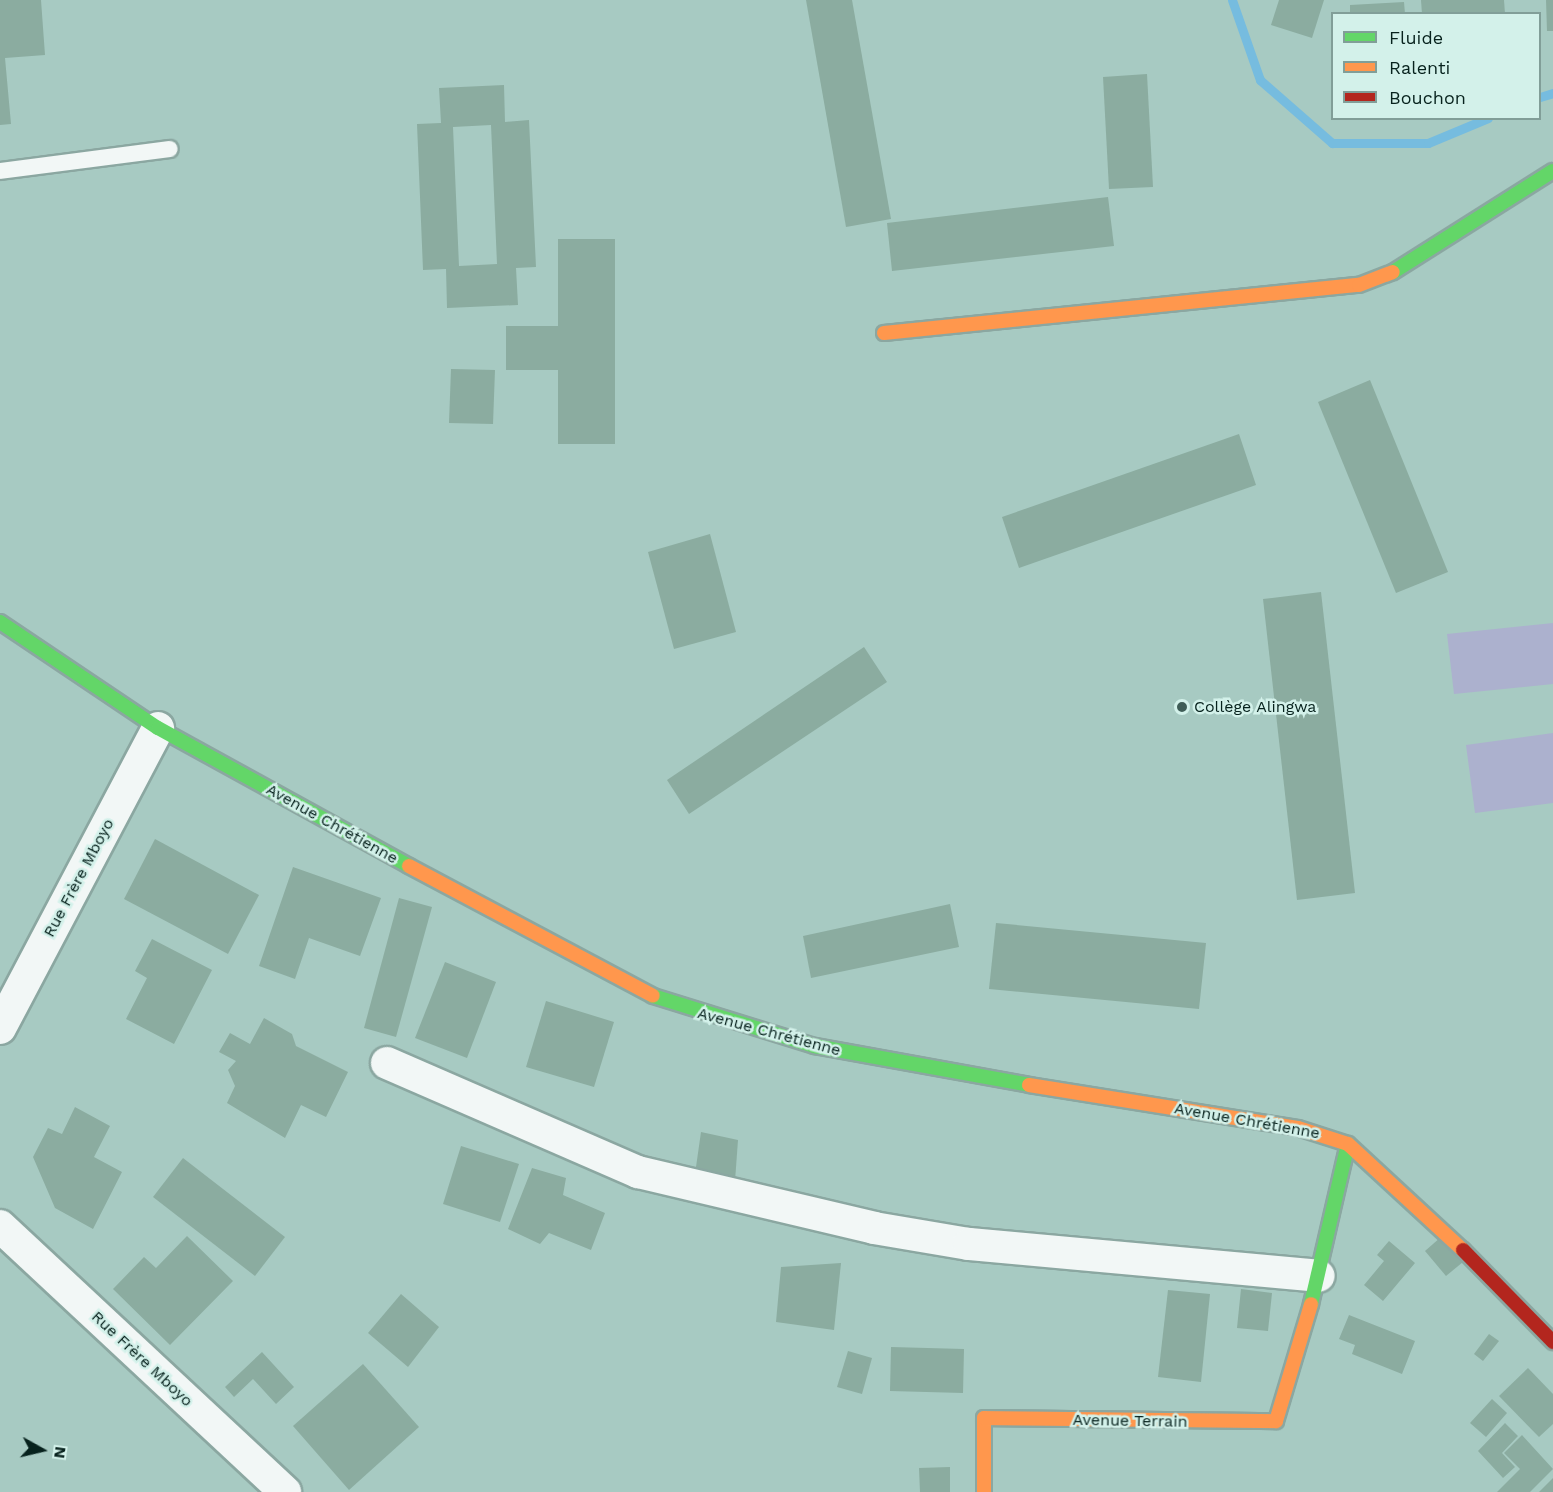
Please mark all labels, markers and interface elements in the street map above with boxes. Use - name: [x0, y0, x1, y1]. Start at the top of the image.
- legend: [1331, 12, 1541, 120]
- text: Fluide: [1389, 27, 1443, 48]
- text: Ralenti: [1389, 57, 1450, 78]
- text: Bouchon: [1389, 87, 1466, 108]
- place label: Collège Alingwa: [1194, 697, 1317, 717]
- marker: Collège Alingwa: [1175, 700, 1189, 714]
- street label: Avenue Chrétienne: [263, 780, 401, 868]
- street label: Rue Frère Mboyo: [40, 815, 118, 941]
- street label: Avenue Chrétienne: [695, 1004, 843, 1060]
- street label: Avenue Chrétienne: [1173, 1099, 1321, 1143]
- street label: Rue Frère Mboyo: [87, 1307, 197, 1411]
- street label: Avenue Terrain: [1072, 1410, 1188, 1432]
- north arrow: [12, 1420, 72, 1480]
- text: N: [50, 1445, 71, 1460]

